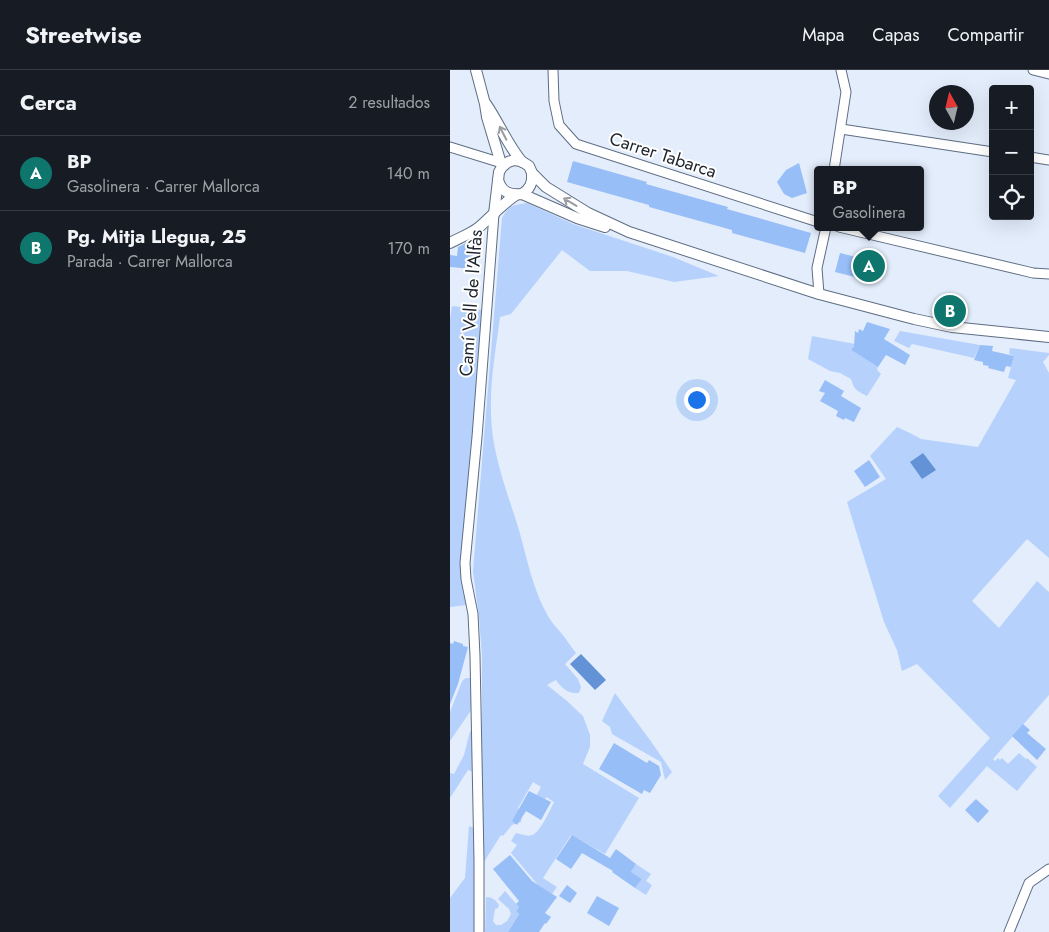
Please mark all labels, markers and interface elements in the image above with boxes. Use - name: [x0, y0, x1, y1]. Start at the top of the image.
- text: Streetwise: [25, 17, 142, 52]
- text: Mapa: [802, 22, 844, 48]
- text: Capas: [872, 22, 920, 48]
- text: Compartir: [948, 22, 1024, 48]
- north arrow: [929, 85, 974, 130]
- map controls: [989, 85, 1034, 220]
- button: +: [989, 85, 1034, 130]
- text: Cerca: [20, 88, 77, 118]
- text: 2 resultados: [348, 91, 430, 114]
- street label: Carrer Tabarca: [606, 125, 720, 185]
- one-way arrow: [498, 126, 507, 141]
- button: −: [989, 130, 1034, 175]
- text: BP: [67, 148, 91, 175]
- text: A: [30, 162, 42, 185]
- text: 140 m: [387, 162, 430, 185]
- popup: [814, 166, 924, 231]
- text: BP: [833, 174, 857, 201]
- text: Gasolinera · Carrer Mallorca: [67, 175, 260, 198]
- button: locate: [989, 175, 1034, 220]
- one-way arrow: [563, 197, 577, 207]
- text: Gasolinera: [833, 201, 905, 224]
- text: Pg. Mitja Llegua, 25: [67, 223, 246, 250]
- street label: Camí Vell de l'Alfàs: [453, 229, 489, 377]
- text: B: [31, 237, 41, 260]
- text: 170 m: [388, 237, 430, 260]
- pin: A: [853, 247, 885, 285]
- text: Parada · Carrer Mallorca: [67, 250, 233, 273]
- pin: B: [934, 292, 966, 330]
- your location: [684, 387, 710, 413]

